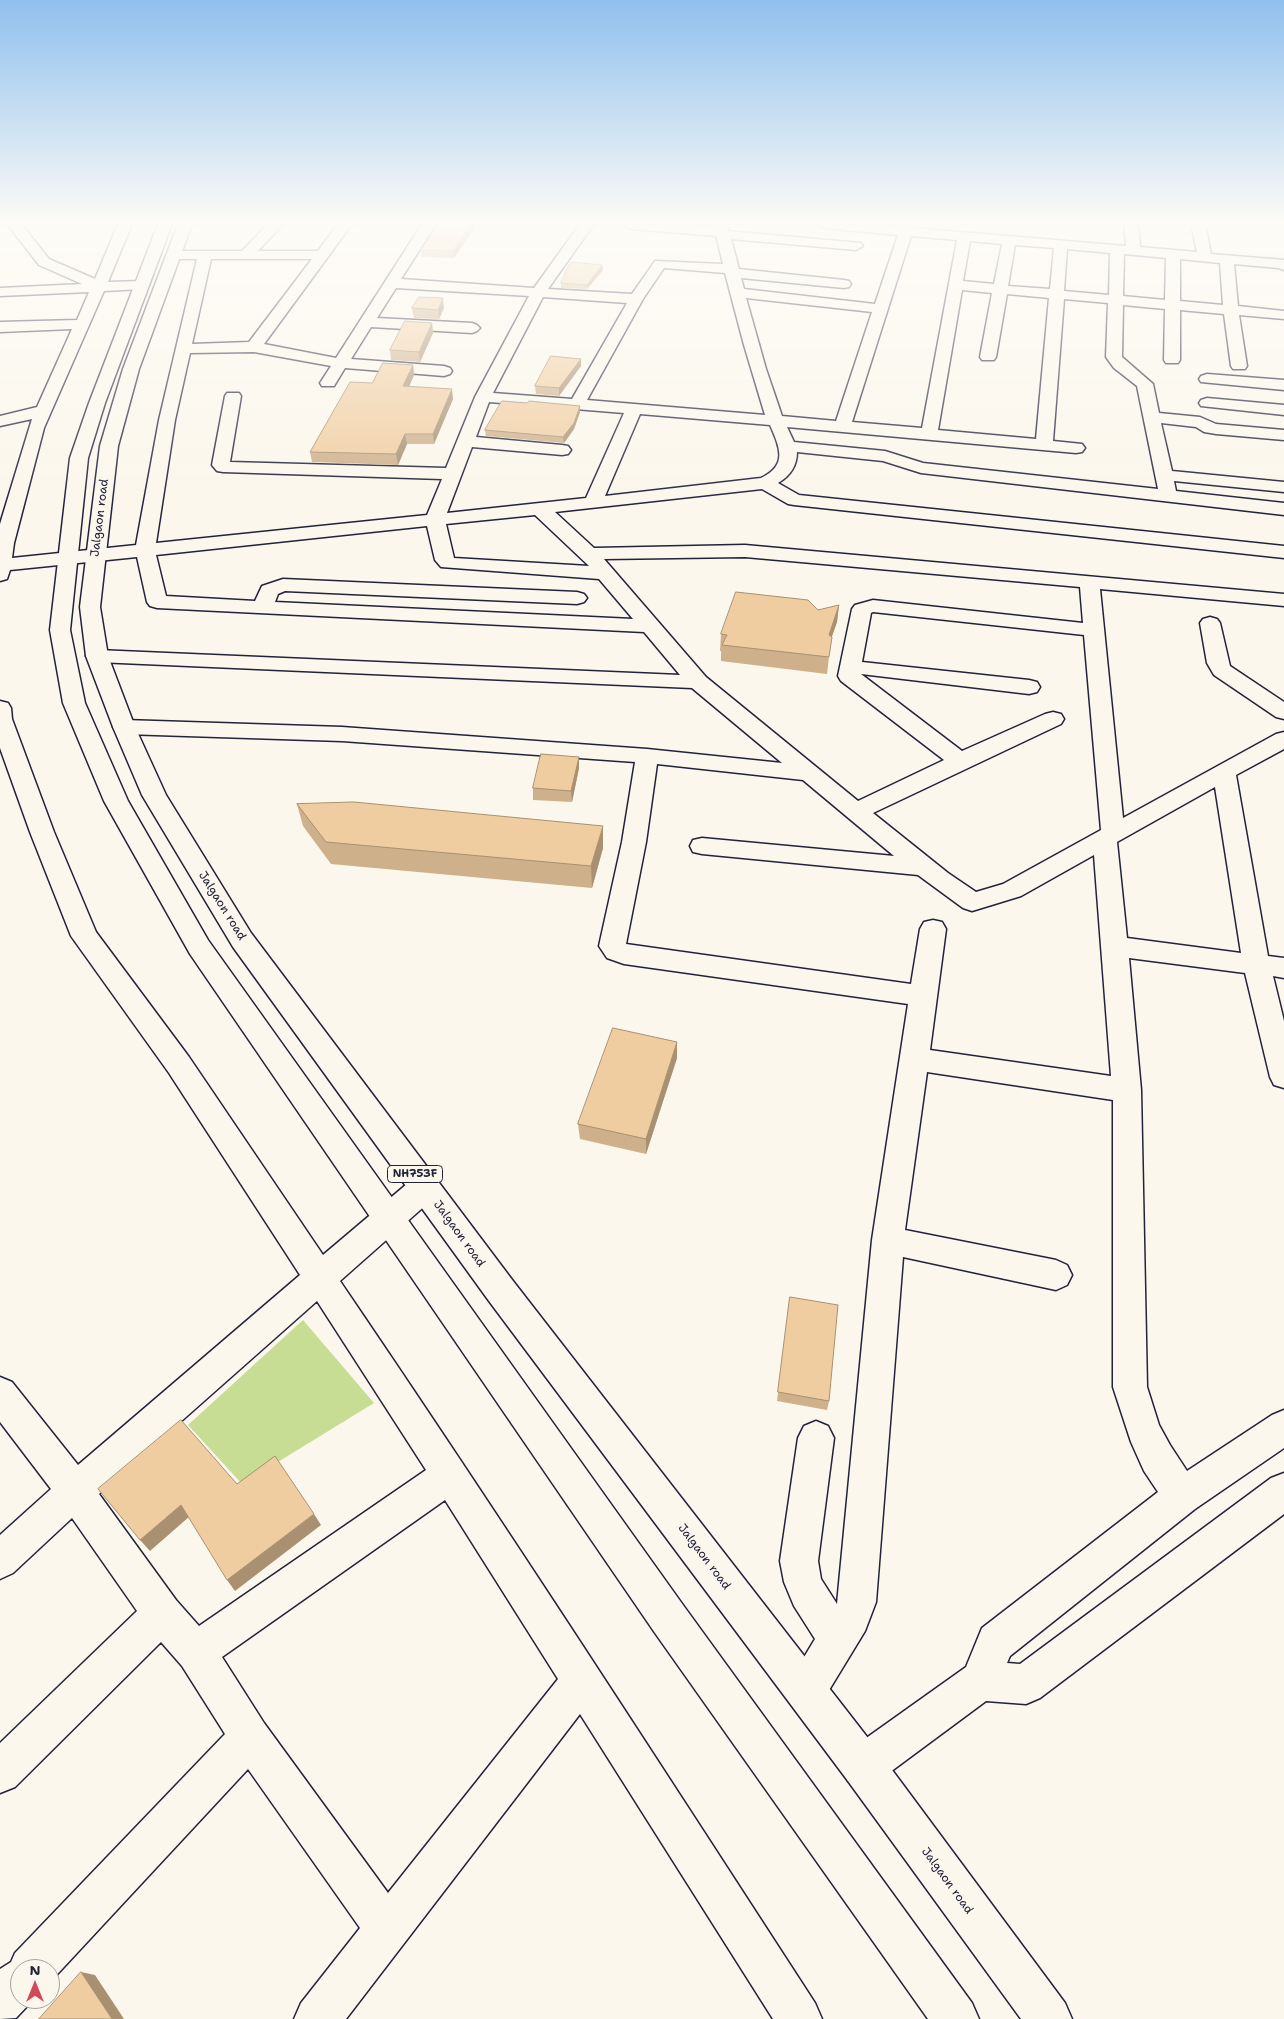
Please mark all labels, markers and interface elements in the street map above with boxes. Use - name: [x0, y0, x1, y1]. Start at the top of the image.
- street label: Jalgaon road: [88, 478, 112, 558]
- street label: Jalgaon road: [195, 869, 249, 943]
- road number: NH753F: [388, 1166, 442, 1182]
- street label: Jalgaon road: [430, 1198, 488, 1270]
- street label: Jalgaon road: [675, 1521, 733, 1593]
- street label: Jalgaon road: [918, 1845, 976, 1917]
- north arrow: [10, 1959, 60, 2009]
- text: N: [29, 1961, 41, 1979]

